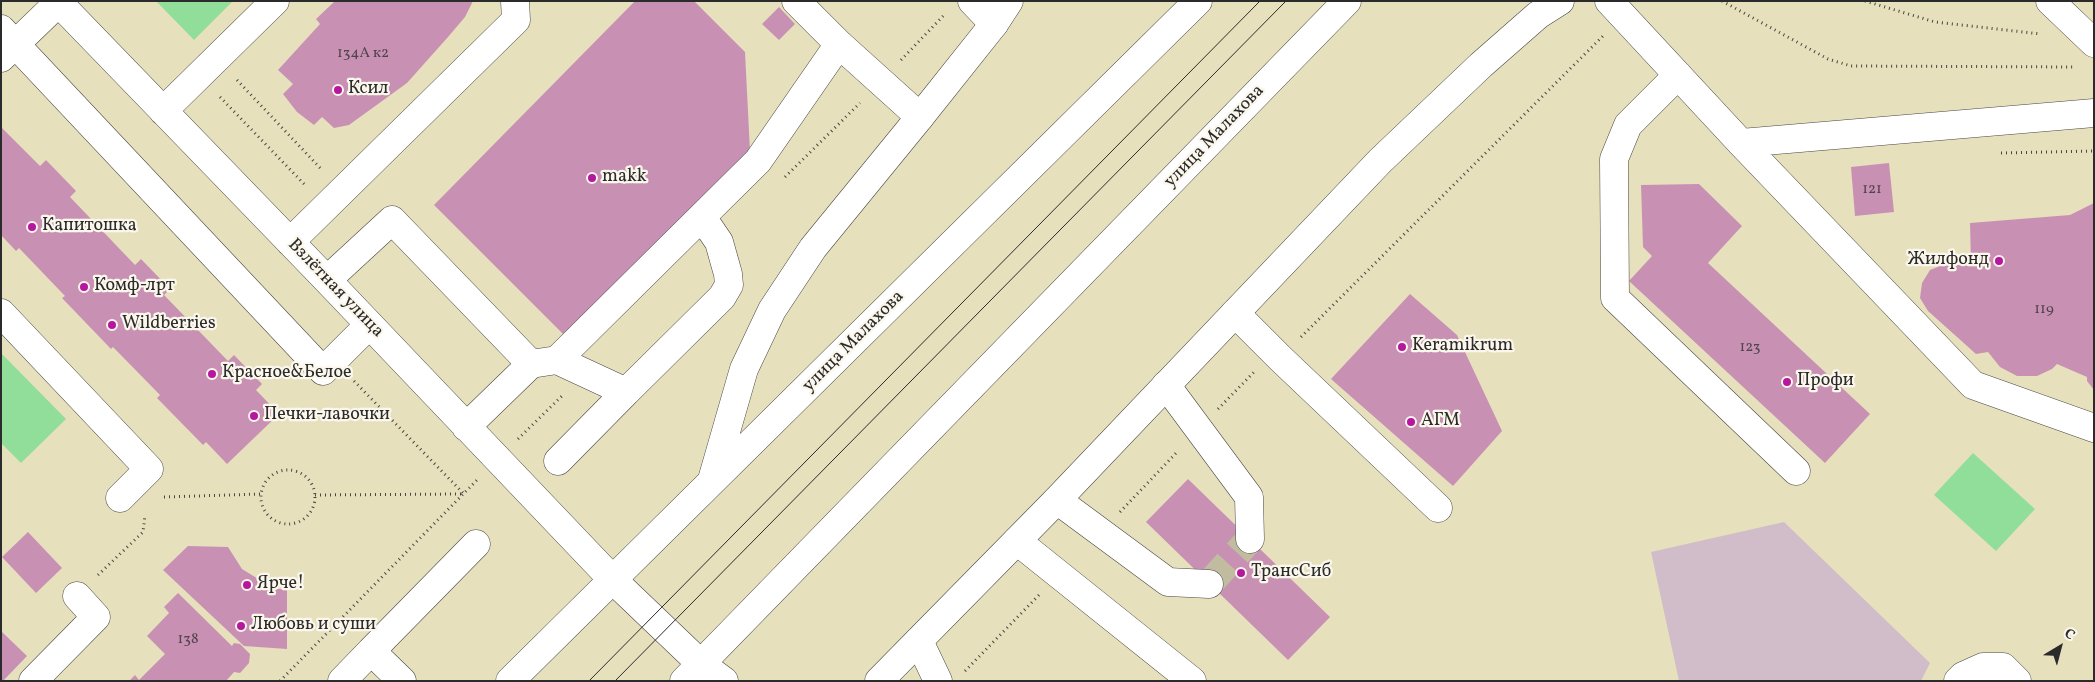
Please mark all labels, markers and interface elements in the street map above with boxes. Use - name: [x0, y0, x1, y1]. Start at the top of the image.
- house number: 134А к2: [337, 45, 389, 63]
- place label: Ксил: [348, 79, 388, 101]
- street label: улица Малахова: [1160, 81, 1270, 193]
- marker: Ксил: [332, 84, 344, 96]
- place label: makk: [602, 167, 647, 189]
- marker: makk: [586, 172, 598, 184]
- house number: 121: [1862, 181, 1882, 199]
- place label: Капитошка: [42, 216, 137, 238]
- marker: Капитошка: [26, 221, 38, 233]
- street label: Взлётная улица: [282, 235, 388, 343]
- place label: Жилфонд: [1907, 250, 1989, 272]
- marker: Жилфонд: [1993, 255, 2005, 267]
- place label: Комф-лрт: [94, 276, 175, 298]
- marker: Комф-лрт: [78, 281, 90, 293]
- street label: улица Малахова: [799, 287, 909, 397]
- house number: 119: [2034, 301, 2054, 319]
- place label: Wildberries: [122, 314, 216, 336]
- marker: Wildberries: [106, 319, 118, 331]
- place label: Keramikrum: [1412, 336, 1513, 358]
- house number: 123: [1739, 339, 1761, 357]
- marker: Keramikrum: [1396, 341, 1408, 353]
- place label: Красное&Белое: [222, 363, 352, 385]
- marker: Красное&Белое: [206, 368, 218, 380]
- place label: Профи: [1797, 371, 1854, 393]
- marker: Профи: [1781, 376, 1793, 388]
- place label: Печки-лавочки: [264, 405, 390, 427]
- marker: Печки-лавочки: [248, 410, 260, 422]
- place label: АГМ: [1421, 411, 1460, 433]
- marker: АГМ: [1405, 416, 1417, 428]
- place label: ТрансСиб: [1251, 562, 1331, 584]
- marker: ТрансСиб: [1235, 567, 1247, 579]
- place label: Ярче!: [257, 574, 305, 596]
- marker: Ярче!: [241, 579, 253, 591]
- place label: Любовь и суши: [251, 615, 376, 637]
- marker: Любовь и суши: [235, 620, 247, 632]
- north arrow: [2035, 622, 2085, 672]
- text: С: [2060, 624, 2079, 645]
- house number: 138: [177, 631, 199, 649]

